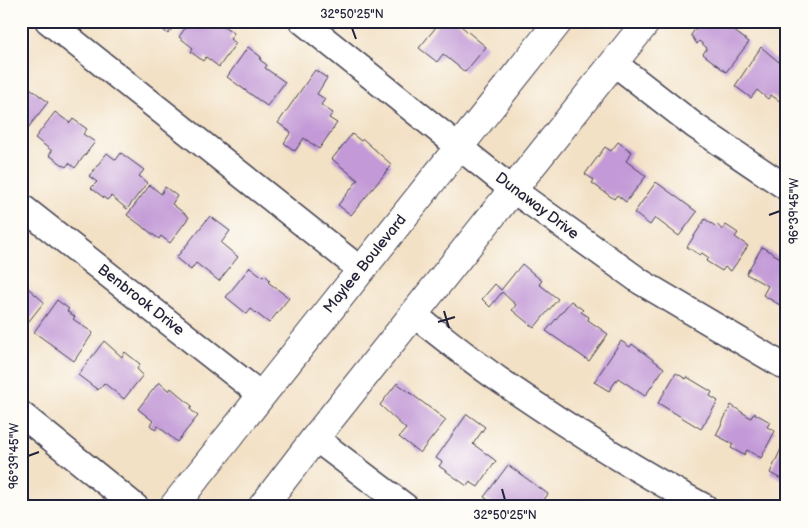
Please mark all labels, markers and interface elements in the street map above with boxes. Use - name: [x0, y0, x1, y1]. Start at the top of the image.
- text: 32°50'25"N: [320, 7, 384, 22]
- street label: Dunaway Drive: [491, 168, 583, 244]
- text: 96°39'45"W: [787, 178, 802, 244]
- street label: Maylee Boulevard: [319, 211, 411, 317]
- street label: Benbrook Drive: [94, 260, 188, 340]
- text: 96°39'45"W: [7, 423, 22, 489]
- text: 32°50'25"N: [473, 508, 537, 523]

